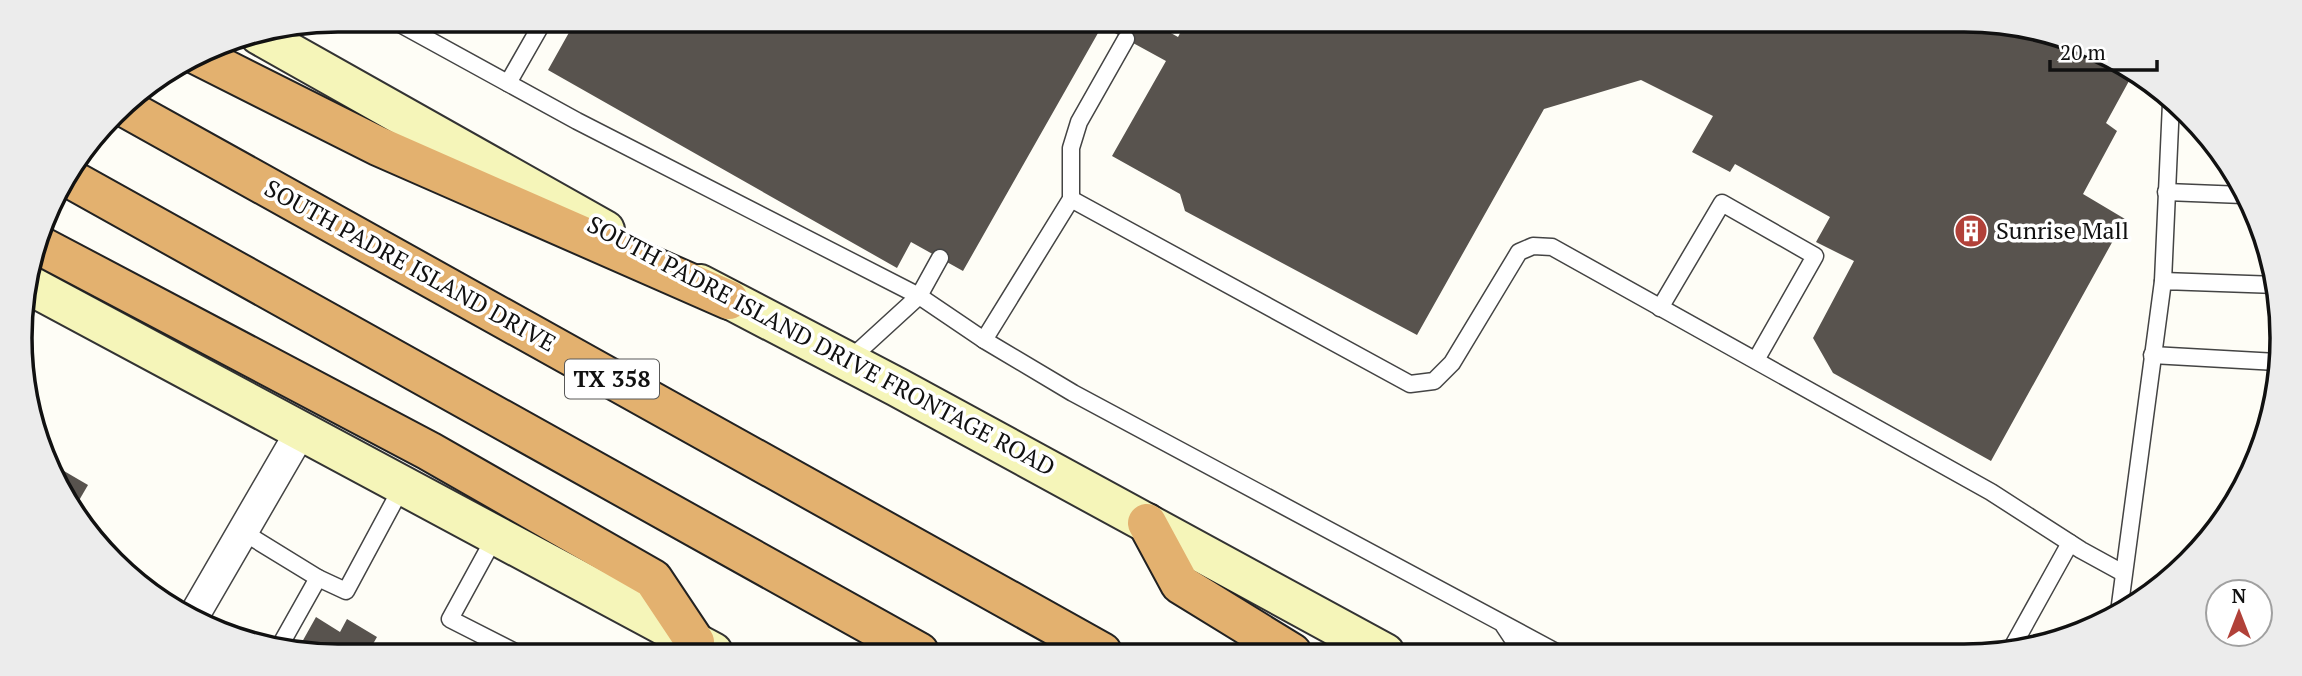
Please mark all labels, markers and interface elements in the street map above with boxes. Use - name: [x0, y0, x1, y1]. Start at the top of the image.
- scale bar: [2050, 28, 2157, 72]
- text: 20 m: [2060, 38, 2106, 66]
- street label: SOUTH PADRE ISLAND DRIVE: [259, 172, 562, 359]
- street label: SOUTH PADRE ISLAND DRIVE FRONTAGE ROAD: [582, 208, 1061, 483]
- building icon: Sunrise Mall: [1952, 212, 1990, 250]
- place label: Sunrise Mall: [1996, 214, 2129, 246]
- road number: TX 358: [565, 360, 659, 398]
- north arrow: [2204, 578, 2274, 648]
- text: N: [2232, 583, 2247, 608]

